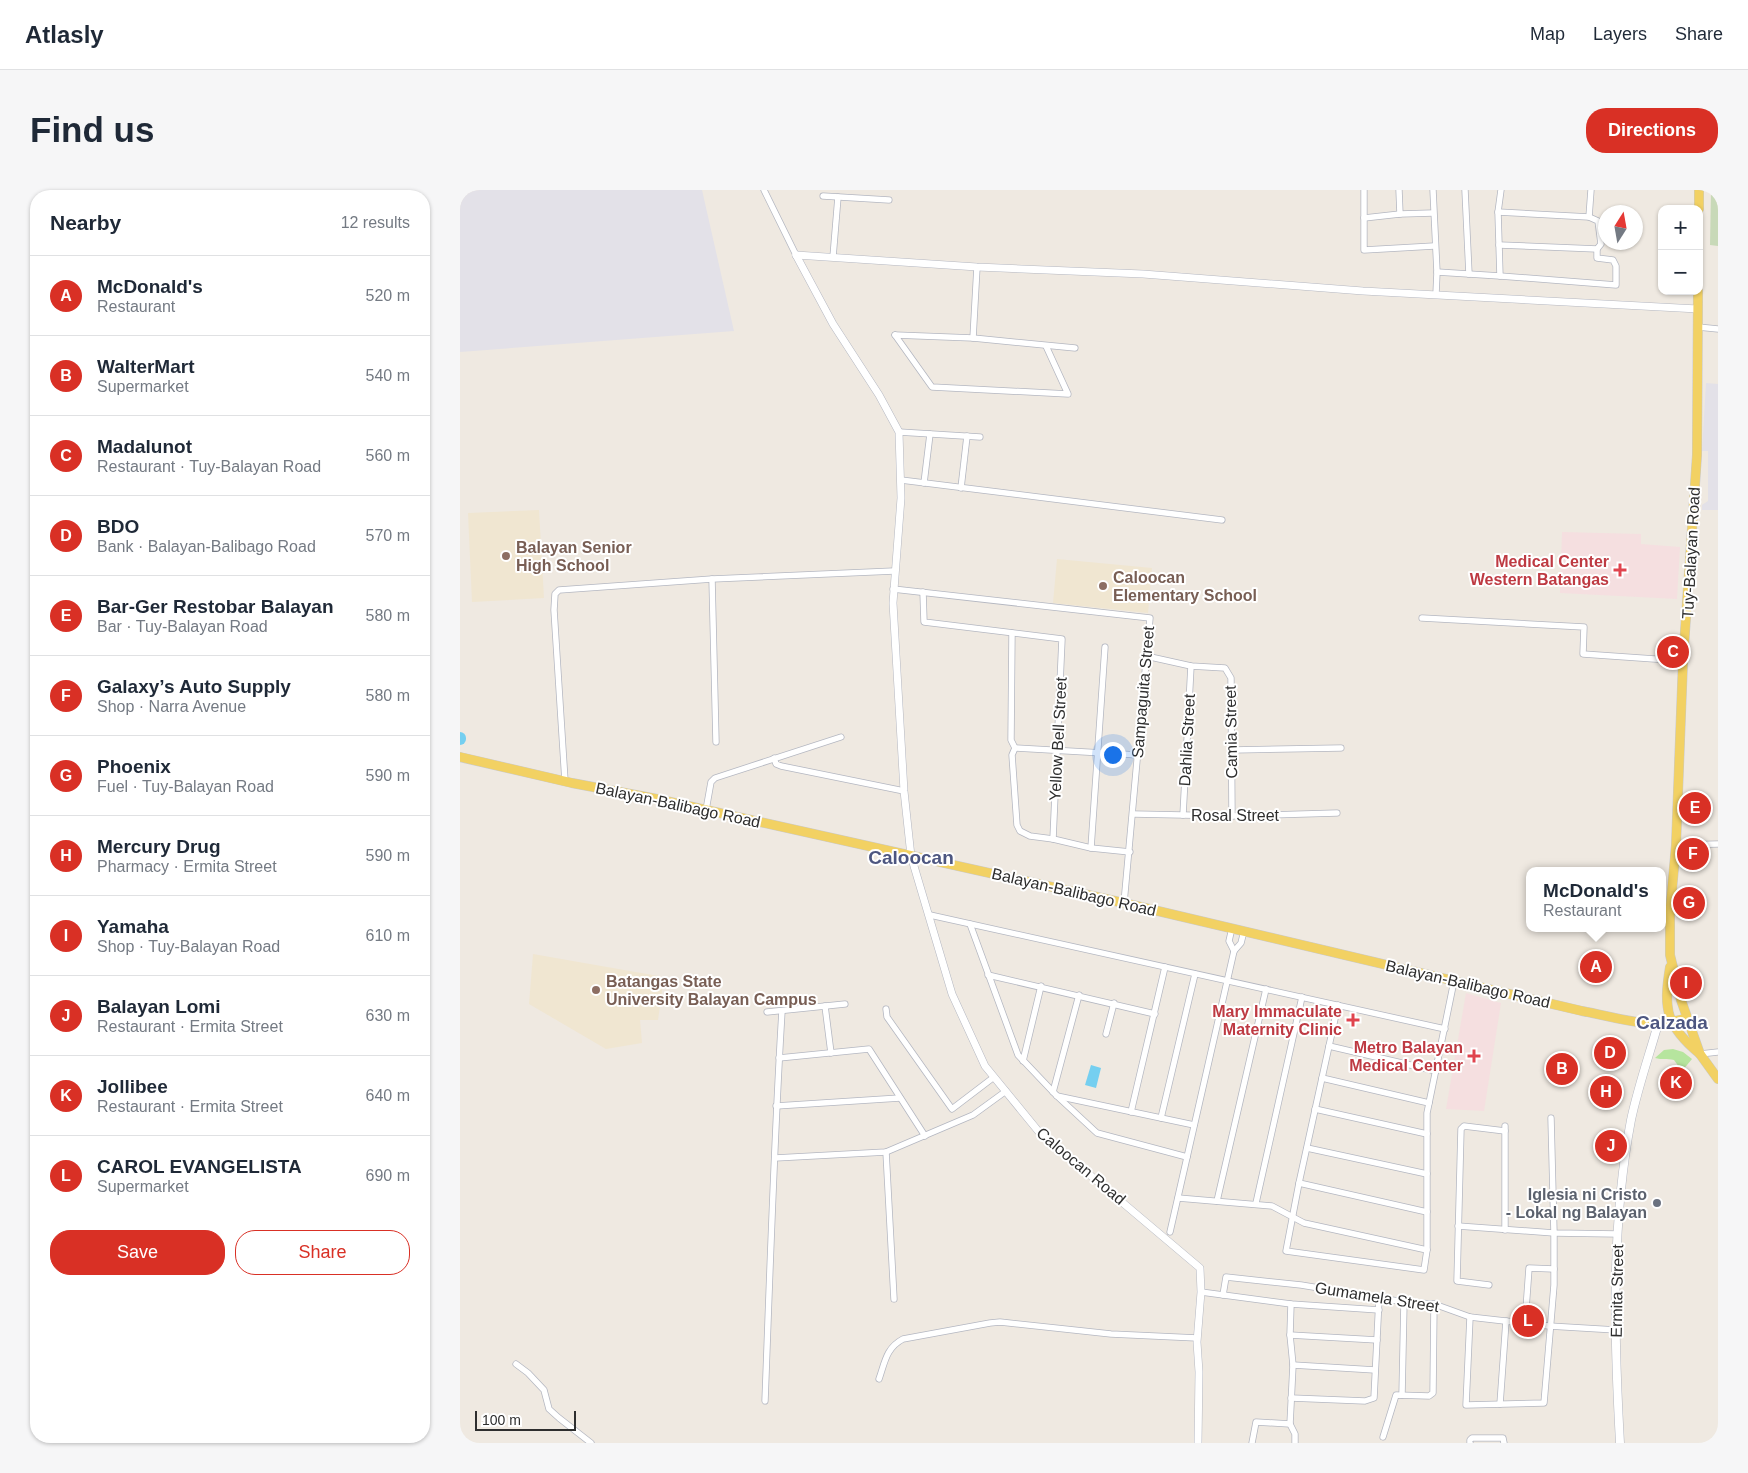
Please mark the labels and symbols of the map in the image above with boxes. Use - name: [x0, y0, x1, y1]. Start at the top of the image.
- north arrow: [1598, 205, 1643, 250]
- street label: Tuy-Balayan Road: [1679, 487, 1703, 619]
- place label: Balayan Senior High School: [516, 539, 632, 574]
- marker: Balayan Senior High School: [500, 550, 512, 562]
- place label: Medical Center Western Batangas: [1470, 553, 1609, 588]
- marker: Medical Center Western Batangas: [1613, 563, 1627, 577]
- place label: Caloocan Elementary School: [1113, 569, 1257, 604]
- marker: Caloocan Elementary School: [1097, 580, 1109, 592]
- street label: Sampaguita Street: [1129, 625, 1157, 759]
- pin: C: [1657, 633, 1689, 671]
- street label: Yellow Bell Street: [1046, 676, 1070, 801]
- street label: Camia Street: [1222, 685, 1240, 779]
- street label: Dahlia Street: [1176, 693, 1198, 787]
- your location: [1100, 742, 1126, 768]
- street label: Balayan-Balibago Road: [594, 779, 762, 831]
- pin: E: [1679, 789, 1711, 827]
- street label: Rosal Street: [1191, 807, 1280, 824]
- pin: F: [1677, 835, 1709, 873]
- district label: Caloocan: [868, 847, 954, 868]
- street label: Balayan-Balibago Road: [990, 865, 1158, 919]
- pin: G: [1673, 884, 1705, 922]
- pin: A: [1580, 948, 1612, 986]
- street label: Balayan-Balibago Road: [1384, 957, 1552, 1011]
- pin: I: [1670, 964, 1702, 1002]
- place label: Batangas State University Balayan Campus: [606, 973, 817, 1008]
- marker: Batangas State University Balayan Campus: [590, 984, 602, 996]
- place label: Mary Immaculate Maternity Clinic: [1212, 1003, 1342, 1038]
- district label: Calzada: [1636, 1012, 1708, 1033]
- marker: Mary Immaculate Maternity Clinic: [1346, 1013, 1360, 1027]
- pin: D: [1594, 1034, 1626, 1072]
- place label: Metro Balayan Medical Center: [1349, 1039, 1463, 1074]
- marker: Metro Balayan Medical Center: [1467, 1049, 1481, 1063]
- pin: B: [1546, 1050, 1578, 1088]
- pin: K: [1660, 1064, 1692, 1102]
- pin: H: [1590, 1073, 1622, 1111]
- street label: Caloocan Road: [1033, 1124, 1129, 1208]
- pin: J: [1595, 1127, 1627, 1165]
- place label: Iglesia ni Cristo - Lokal ng Balayan: [1506, 1186, 1647, 1221]
- marker: Iglesia ni Cristo - Lokal ng Balayan: [1651, 1197, 1663, 1209]
- street label: Ermita Street: [1608, 1244, 1626, 1338]
- street label: Gumamela Street: [1314, 1279, 1441, 1315]
- pin: L: [1512, 1302, 1544, 1340]
- scale bar: [475, 1408, 576, 1431]

